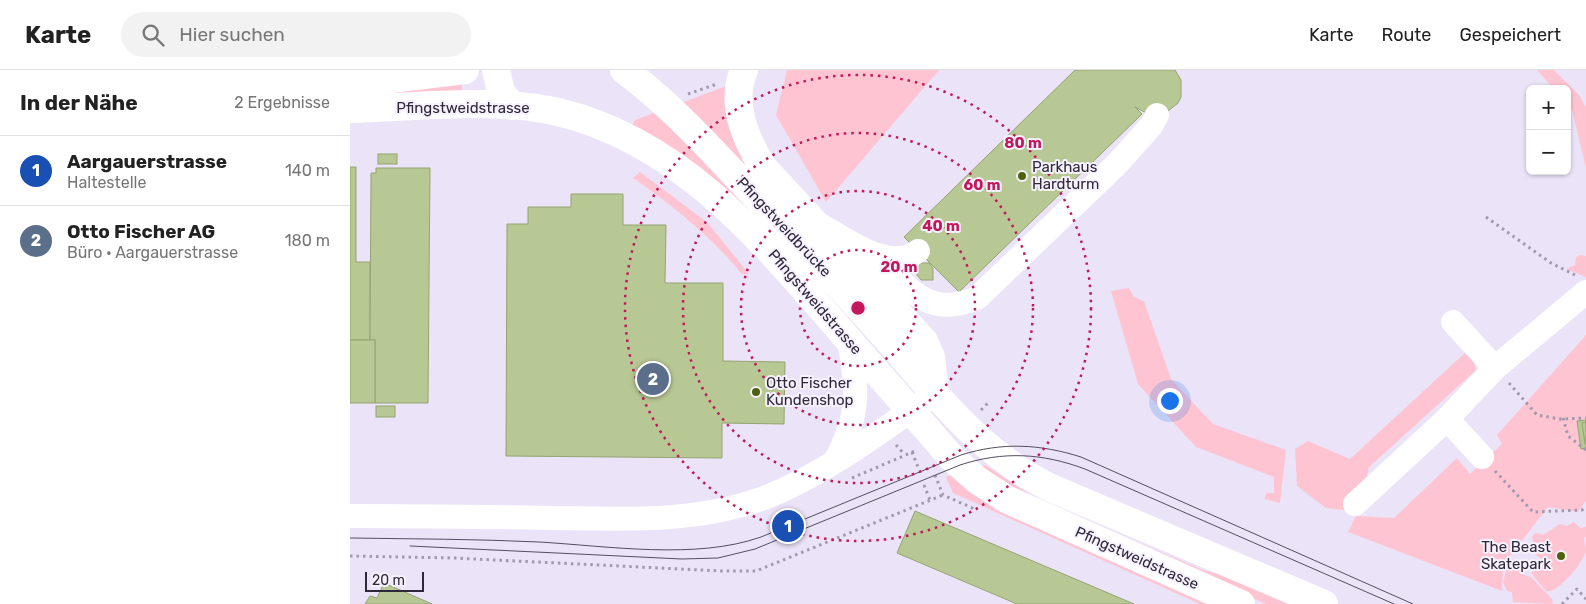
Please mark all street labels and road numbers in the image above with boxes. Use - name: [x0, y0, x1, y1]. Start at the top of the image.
- street label: Pfingstweidstrasse: [396, 99, 530, 117]
- street label: Pfingstweidbrücke: [733, 173, 835, 281]
- street label: Pfingstweidstrasse: [764, 246, 866, 358]
- street label: Pfingstweidstrasse: [1072, 523, 1202, 593]

